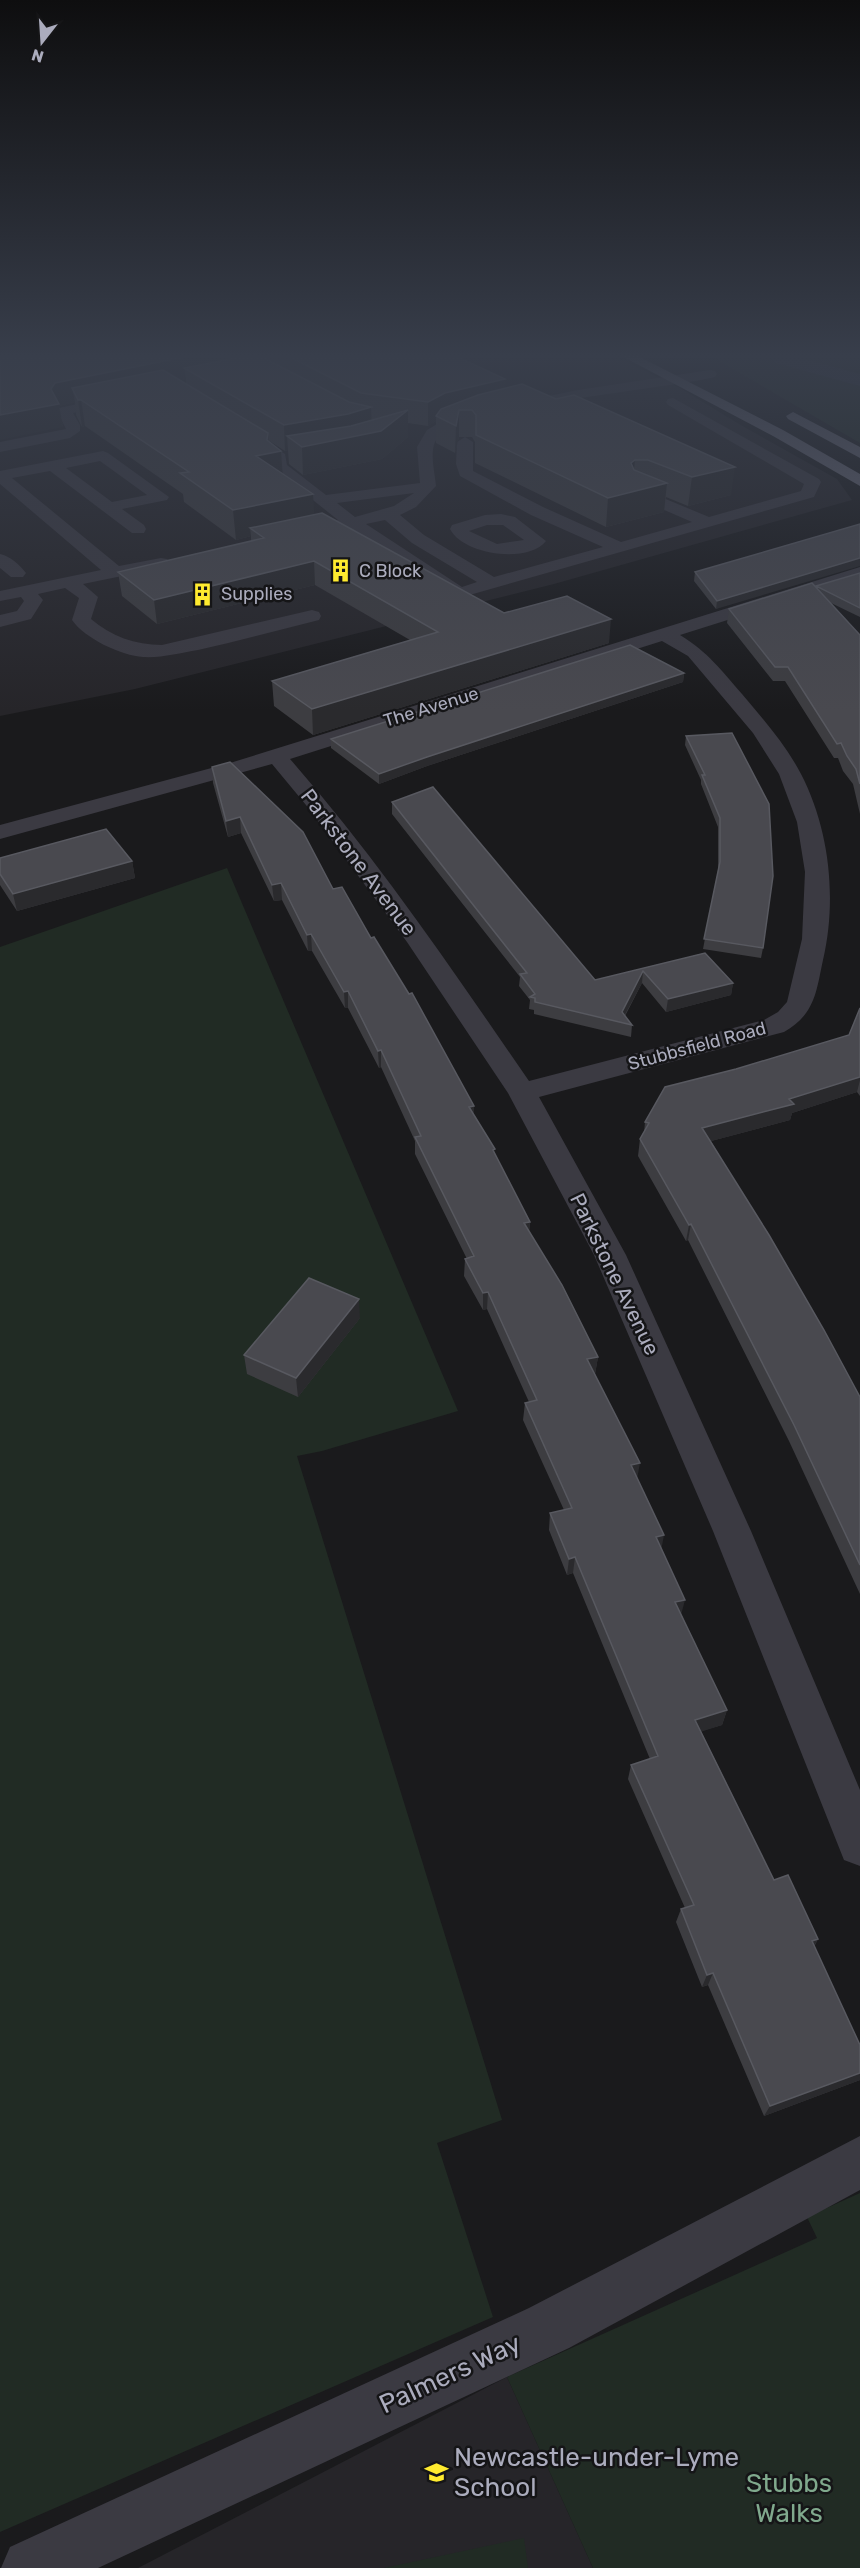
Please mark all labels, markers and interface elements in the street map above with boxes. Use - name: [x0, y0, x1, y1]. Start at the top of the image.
- north arrow: [12, 12, 72, 72]
- text: N: [29, 45, 46, 67]
- building icon: C Block: [328, 558, 354, 584]
- place label: C Block: [359, 560, 422, 582]
- building icon: Supplies: [190, 581, 216, 607]
- place label: Supplies: [221, 583, 292, 605]
- street label: The Avenue: [381, 682, 481, 732]
- street label: Parkstone Avenue: [296, 784, 422, 940]
- street label: Stubbsfield Road: [626, 1017, 768, 1075]
- street label: Parkstone Avenue: [565, 1189, 665, 1359]
- street label: Palmers Way: [374, 2328, 526, 2420]
- place label: Newcastle-under-Lyme School: [454, 2442, 739, 2503]
- school or university icon: Newcastle-under-Lyme School: [423, 2459, 449, 2485]
- park label: Stubbs Walks: [746, 2468, 832, 2529]

